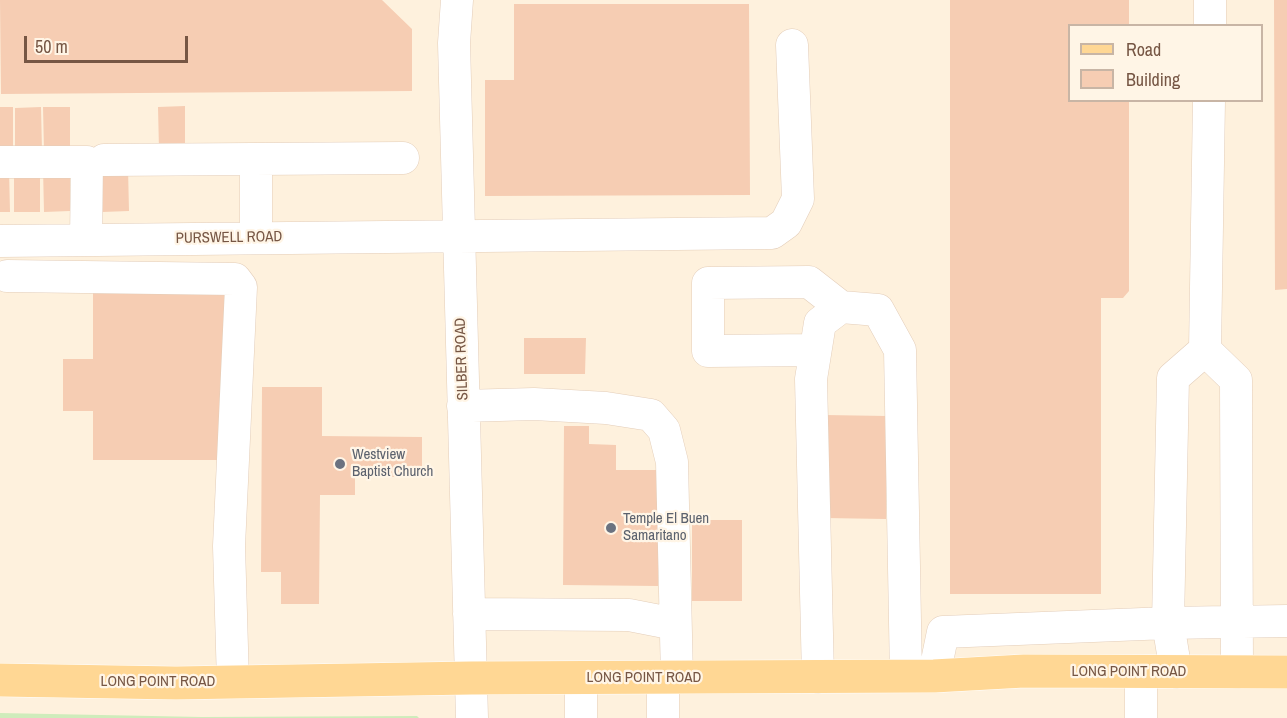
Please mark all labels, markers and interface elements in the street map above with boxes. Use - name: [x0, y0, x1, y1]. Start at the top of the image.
- scale bar: [27, 24, 190, 62]
- legend: [1068, 24, 1263, 102]
- text: 50 m: [35, 34, 68, 59]
- text: Road: [1126, 37, 1161, 62]
- text: Building: [1126, 67, 1180, 92]
- street label: PURSWELL ROAD: [176, 228, 282, 248]
- street label: SILBER ROAD: [452, 317, 472, 401]
- place label: Westview Baptist Church: [352, 446, 433, 481]
- marker: Westview Baptist Church: [333, 457, 347, 471]
- place label: Temple El Buen Samaritano: [623, 510, 709, 545]
- marker: Temple El Buen Samaritano: [604, 521, 618, 535]
- street label: LONG POINT ROAD: [1072, 663, 1186, 681]
- street label: LONG POINT ROAD: [587, 669, 701, 687]
- street label: LONG POINT ROAD: [101, 673, 215, 691]

